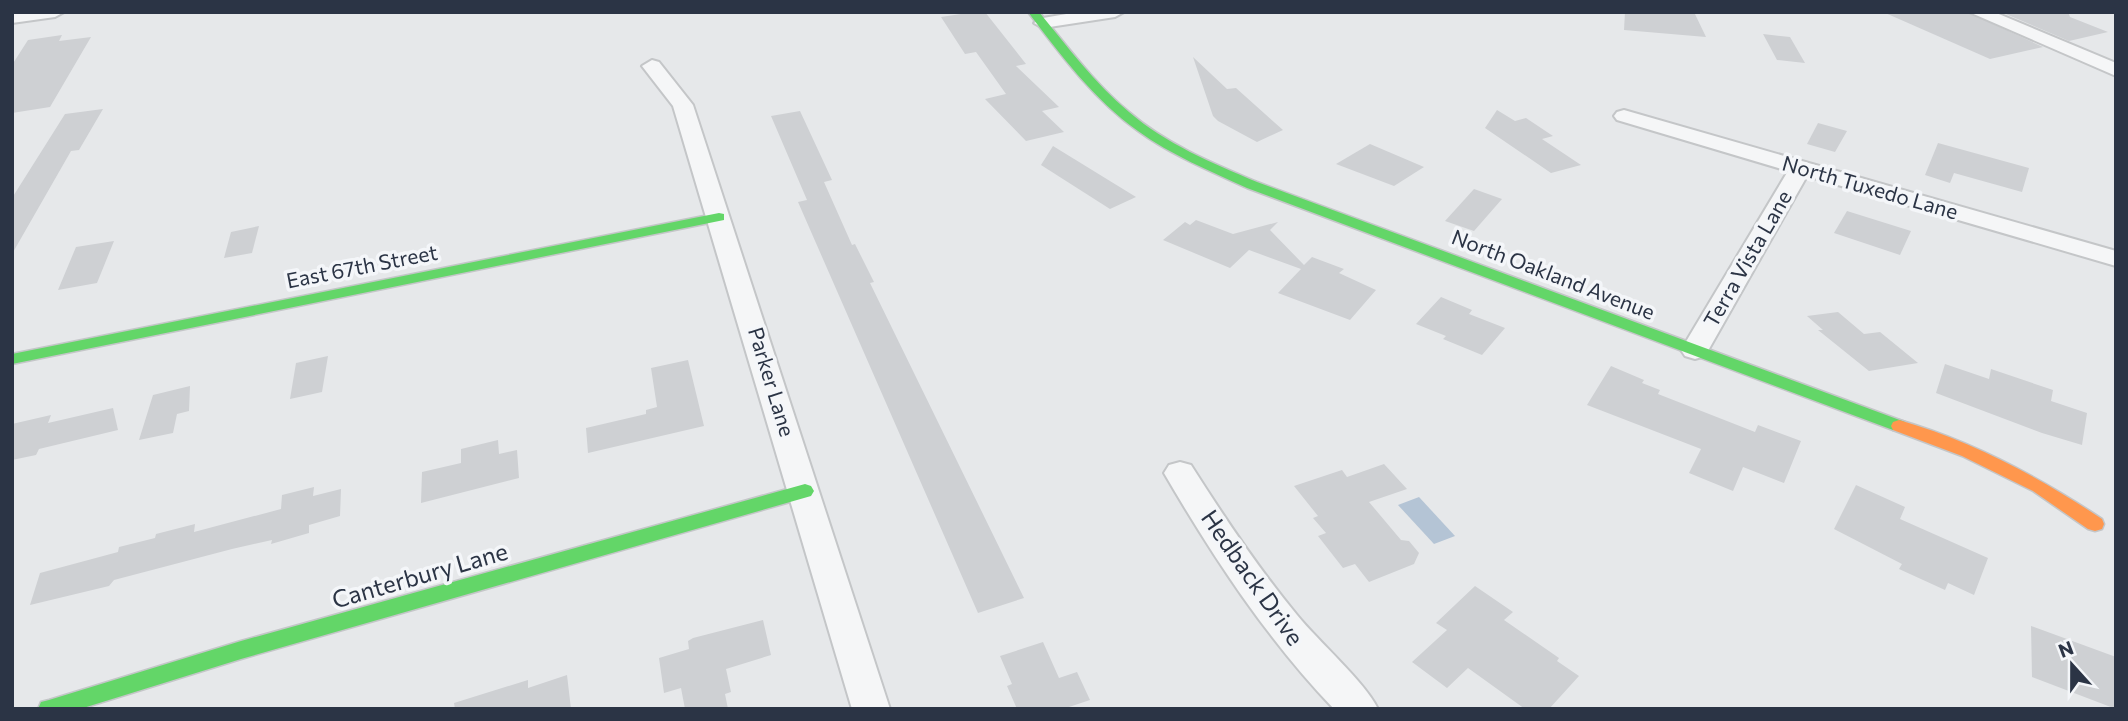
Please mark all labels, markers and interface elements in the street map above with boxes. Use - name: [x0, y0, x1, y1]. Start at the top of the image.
- street label: North Tuxedo Lane: [1780, 150, 1961, 224]
- street label: Terra Vista Lane: [1697, 186, 1796, 331]
- street label: North Oakland Avenue: [1448, 223, 1659, 324]
- street label: East 67th Street: [284, 239, 439, 292]
- street label: Parker Lane: [744, 324, 801, 439]
- street label: Hedback Drive: [1196, 504, 1311, 650]
- street label: Canterbury Lane: [328, 536, 511, 614]
- north arrow: [2037, 630, 2107, 700]
- text: N: [2055, 635, 2077, 662]

